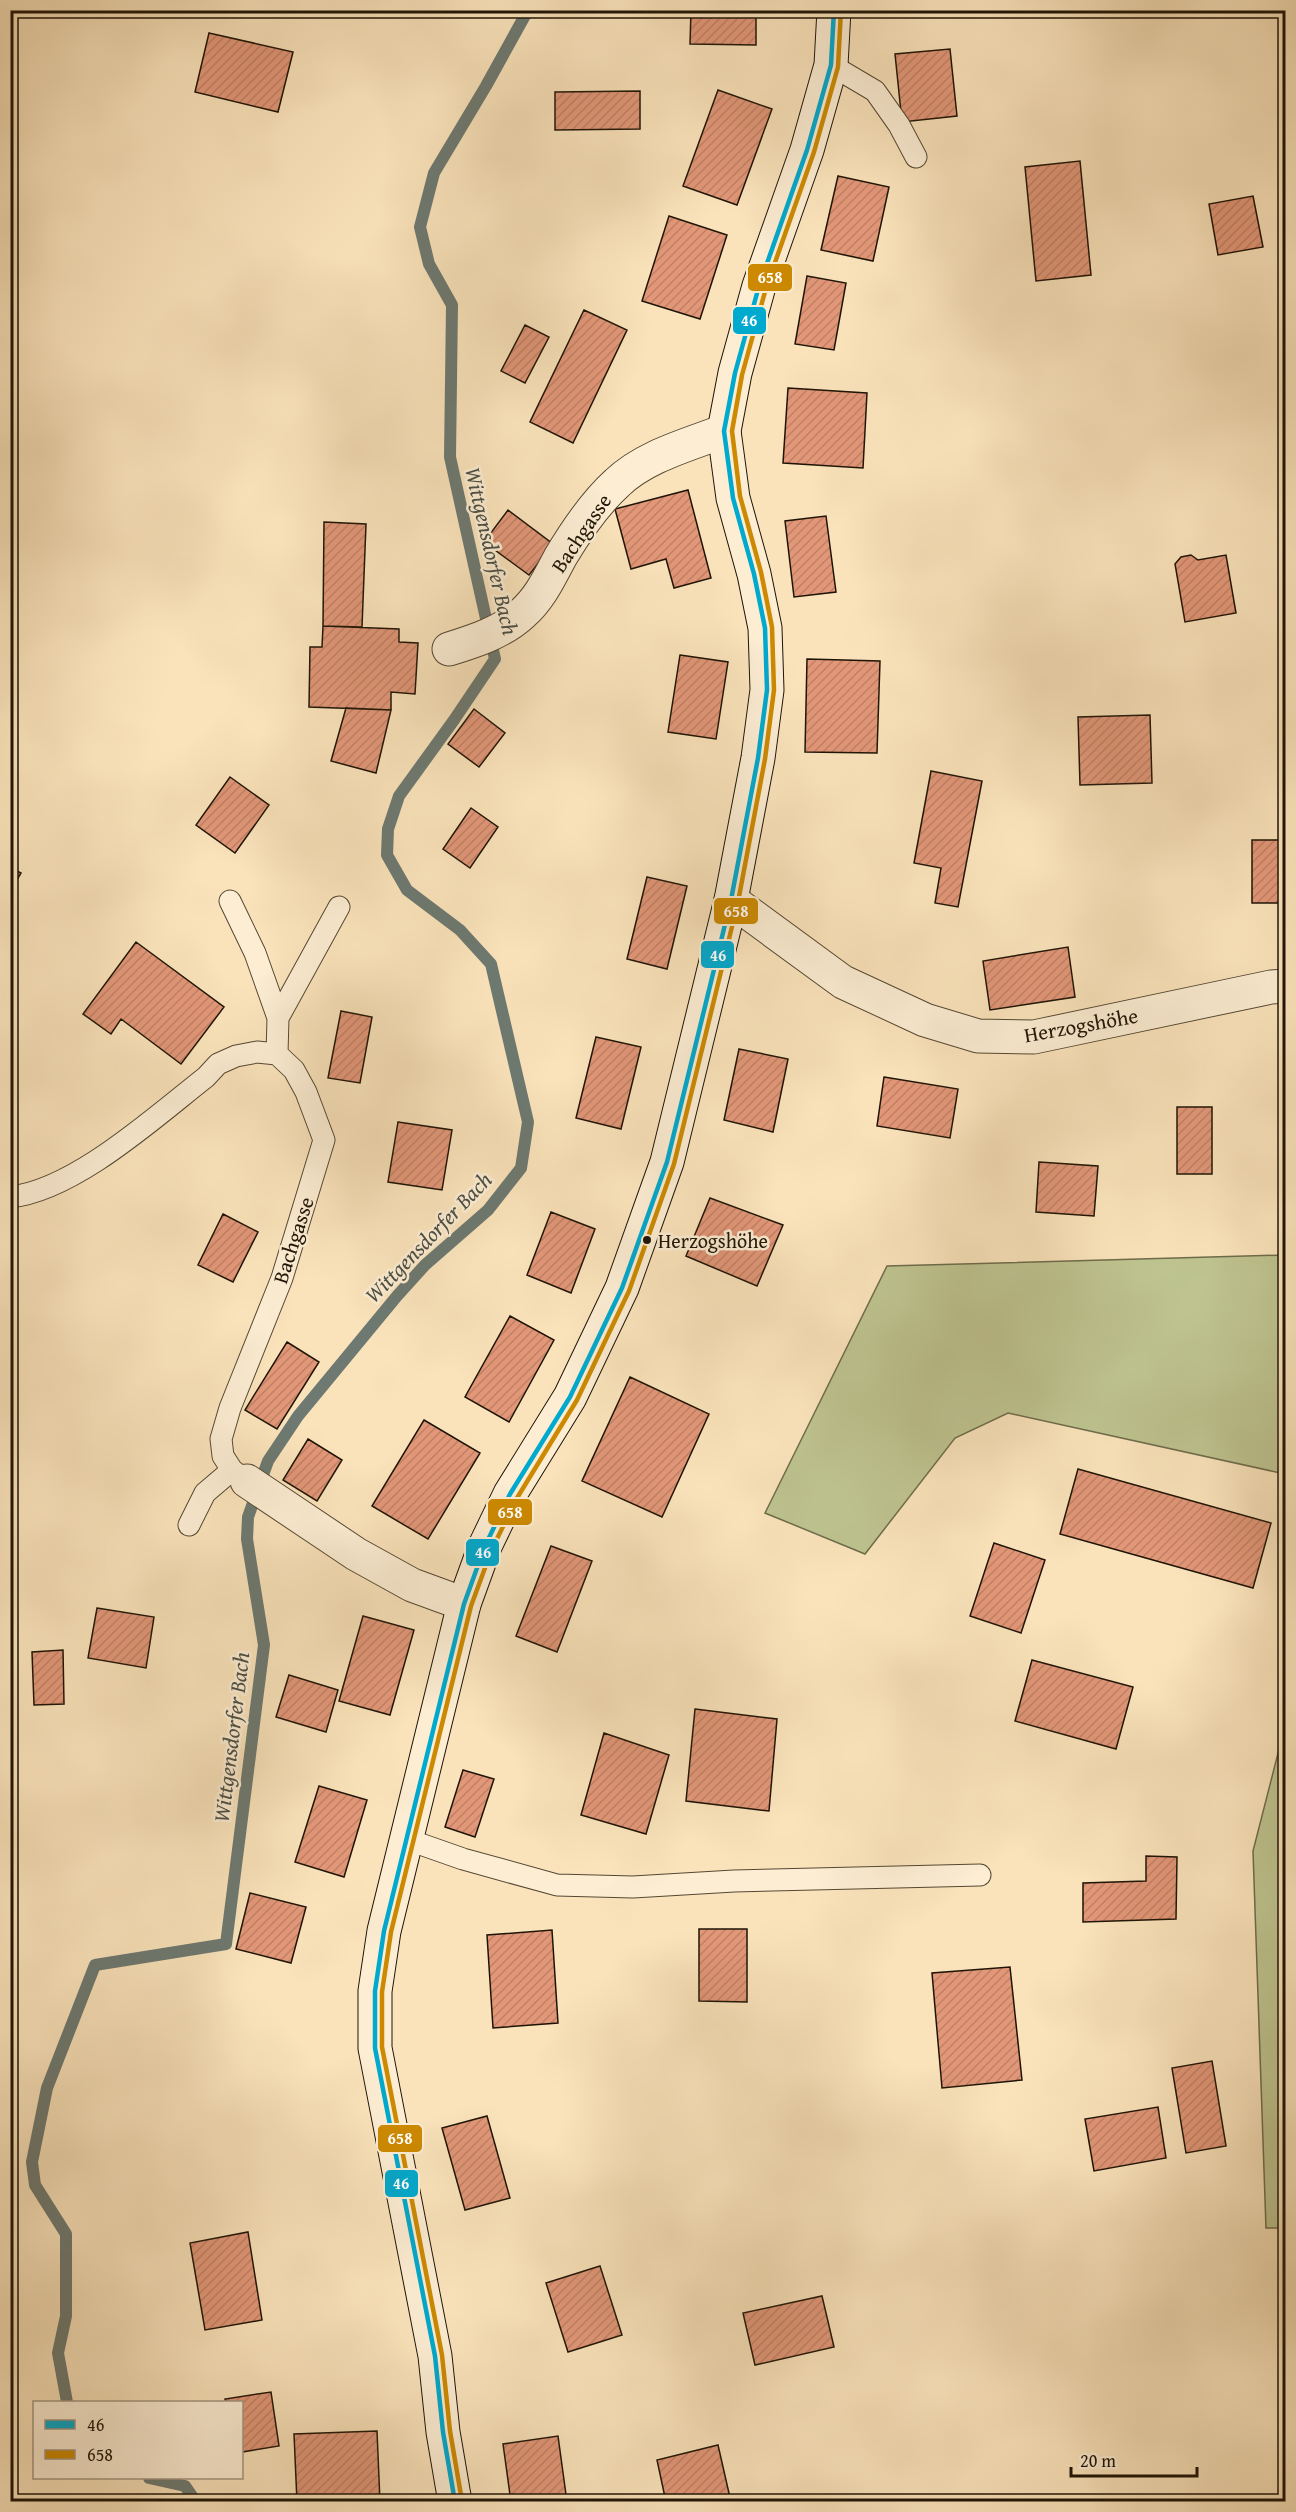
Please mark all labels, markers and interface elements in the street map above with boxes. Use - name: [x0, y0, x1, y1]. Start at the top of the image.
- line badge: 658: [747, 263, 793, 292]
- text: 658: [758, 265, 782, 289]
- line badge: 46: [732, 306, 767, 335]
- text: 46: [741, 308, 757, 332]
- water label: Wittgensdorfer Bach: [457, 464, 527, 638]
- street label: Bachgasse: [543, 487, 619, 579]
- line badge: 658: [713, 897, 759, 925]
- text: 658: [724, 899, 748, 923]
- line badge: 46: [700, 940, 735, 969]
- text: 46: [710, 943, 726, 967]
- street label: Herzogshöhe: [1022, 1000, 1141, 1050]
- water label: Wittgensdorfer Bach: [357, 1164, 499, 1310]
- street label: Bachgasse: [264, 1193, 322, 1287]
- place label: Herzogshöhe: [658, 1226, 768, 1255]
- marker: Herzogshöhe: [641, 1234, 653, 1246]
- line badge: 658: [487, 1498, 533, 1526]
- text: 658: [498, 1500, 522, 1524]
- line badge: 46: [465, 1538, 500, 1567]
- text: 46: [475, 1540, 491, 1564]
- water label: Wittgensdorfer Bach: [205, 1650, 257, 1824]
- line badge: 658: [377, 2124, 423, 2153]
- text: 658: [388, 2126, 412, 2150]
- line badge: 46: [384, 2169, 419, 2198]
- text: 46: [393, 2171, 409, 2195]
- legend: [33, 2401, 243, 2479]
- text: 46: [87, 2411, 104, 2438]
- scale bar: [1071, 2440, 1197, 2478]
- text: 658: [87, 2441, 113, 2468]
- text: 20 m: [1080, 2447, 1116, 2474]

